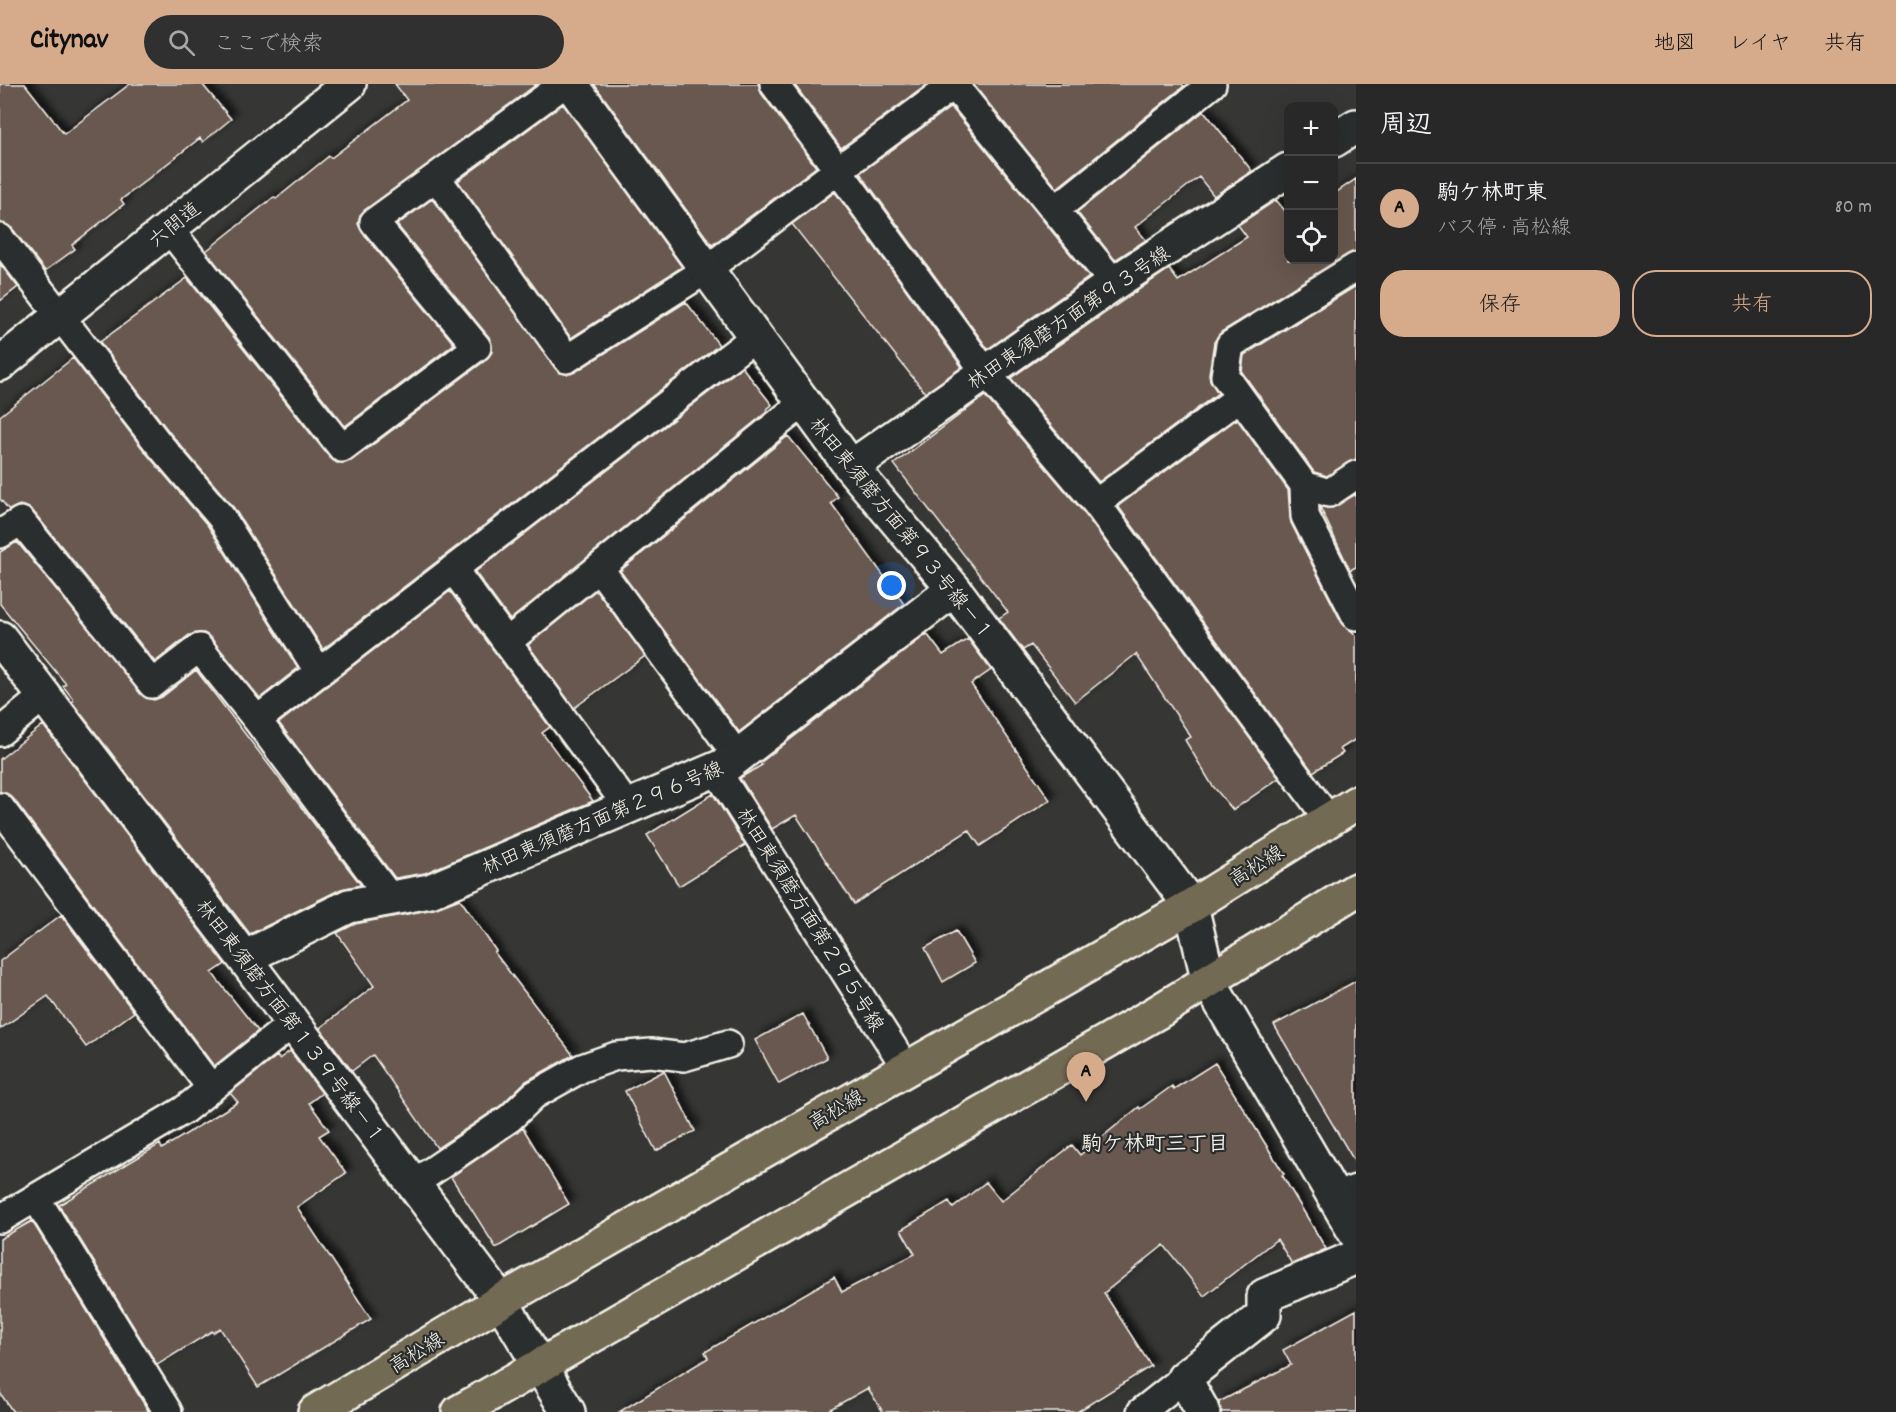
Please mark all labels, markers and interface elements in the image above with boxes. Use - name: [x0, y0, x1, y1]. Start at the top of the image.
- search box: [144, 15, 564, 69]
- text: Citynav: [30, 22, 108, 62]
- icon: search: [165, 26, 198, 59]
- text: ここで検索: [213, 30, 323, 61]
- text: 地図: [1654, 30, 1696, 60]
- text: レイヤ: [1729, 30, 1791, 60]
- text: 共有: [1824, 30, 1866, 60]
- map controls: [1284, 102, 1338, 264]
- button: +: [1284, 102, 1338, 156]
- text: 周辺: [1380, 108, 1432, 145]
- button: −: [1284, 156, 1338, 210]
- text: 駒ケ林町東: [1437, 179, 1547, 210]
- text: A: [1394, 194, 1405, 222]
- text: 80 m: [1835, 194, 1872, 222]
- street label: 六間道: [144, 197, 208, 256]
- button: locate: [1284, 210, 1338, 264]
- text: バス停 · 高松線: [1437, 215, 1571, 243]
- street label: 林田東須磨方面第９３号線: [962, 241, 1177, 398]
- button: 保存: [1380, 270, 1620, 337]
- button: 共有: [1632, 270, 1872, 337]
- street label: 林田東須磨方面第９３号線－１: [801, 412, 999, 647]
- your location: [877, 571, 906, 600]
- street label: 林田東須磨方面第２９６号線: [478, 756, 728, 883]
- street label: 林田東須磨方面第２９５号線: [728, 803, 889, 1038]
- street label: 高松線: [1225, 840, 1290, 895]
- street label: 林田東須磨方面第１３９号線－１: [187, 895, 390, 1151]
- pin: A: [1066, 1052, 1106, 1102]
- street label: 高松線: [805, 1084, 870, 1139]
- district label: 駒ケ林町三丁目: [1082, 1131, 1229, 1161]
- street label: 高松線: [385, 1327, 450, 1382]

